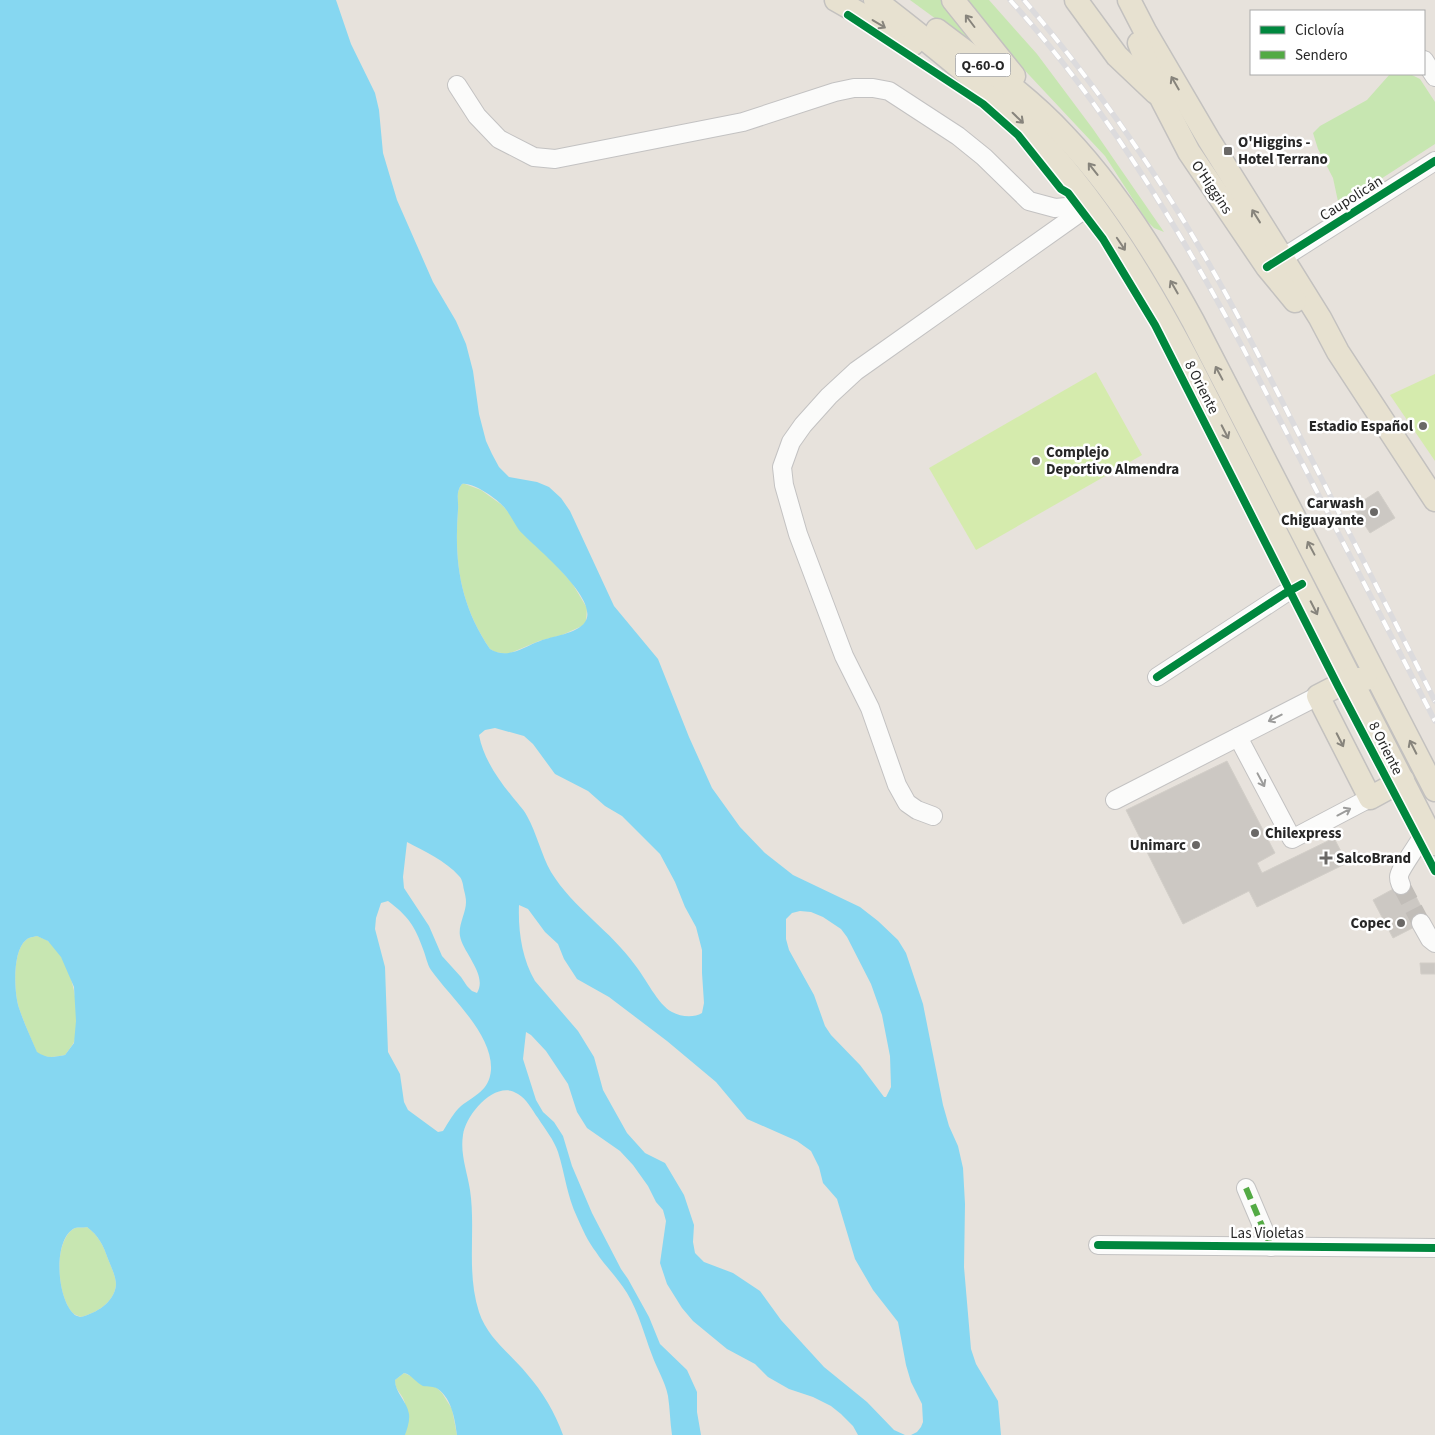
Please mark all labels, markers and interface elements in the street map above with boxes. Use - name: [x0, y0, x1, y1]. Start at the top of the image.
- legend: [1250, 10, 1425, 75]
- one-way arrow: [965, 14, 975, 28]
- one-way arrow: [871, 19, 885, 29]
- text: Ciclovía: [1295, 20, 1344, 41]
- text: Sendero: [1295, 45, 1348, 66]
- road number: Q-60-O: [956, 54, 1010, 76]
- one-way arrow: [1170, 77, 1180, 91]
- one-way arrow: [1012, 112, 1024, 124]
- place label: O'Higgins - Hotel Terrano: [1238, 132, 1328, 170]
- marker: O'Higgins - Hotel Terrano: [1222, 145, 1234, 157]
- street label: O'Higgins: [1186, 156, 1237, 218]
- one-way arrow: [1088, 163, 1099, 176]
- street label: Caupolicán: [1316, 171, 1387, 226]
- one-way arrow: [1251, 210, 1261, 224]
- one-way arrow: [1116, 236, 1126, 250]
- one-way arrow: [1168, 281, 1178, 295]
- street label: 8 Oriente: [1179, 357, 1224, 418]
- one-way arrow: [1214, 365, 1224, 380]
- place label: Estadio Español: [1309, 416, 1414, 437]
- marker: Estadio Español: [1417, 420, 1429, 432]
- one-way arrow: [1221, 424, 1230, 439]
- place label: Complejo Deportivo Almendra: [1046, 442, 1179, 480]
- marker: Complejo Deportivo Almendra: [1030, 455, 1042, 467]
- place label: Carwash Chiguayante: [1281, 493, 1364, 531]
- marker: Carwash Chiguayante: [1368, 506, 1380, 518]
- one-way arrow: [1306, 540, 1316, 555]
- one-way arrow: [1310, 600, 1319, 615]
- one-way arrow: [1268, 714, 1283, 723]
- street label: 8 Oriente: [1363, 718, 1408, 779]
- one-way arrow: [1335, 732, 1345, 747]
- one-way arrow: [1408, 740, 1417, 755]
- one-way arrow: [1257, 772, 1266, 787]
- one-way arrow: [1336, 807, 1351, 817]
- place label: Chilexpress: [1265, 823, 1342, 844]
- marker: Chilexpress: [1249, 827, 1261, 839]
- place label: Unimarc: [1130, 835, 1186, 856]
- marker: Unimarc: [1190, 839, 1202, 851]
- place label: SalcoBrand: [1336, 848, 1411, 869]
- marker: SalcoBrand: [1320, 852, 1332, 864]
- place label: Copec: [1351, 913, 1391, 934]
- marker: Copec: [1395, 917, 1407, 929]
- street label: Las Violetas: [1230, 1223, 1304, 1244]

